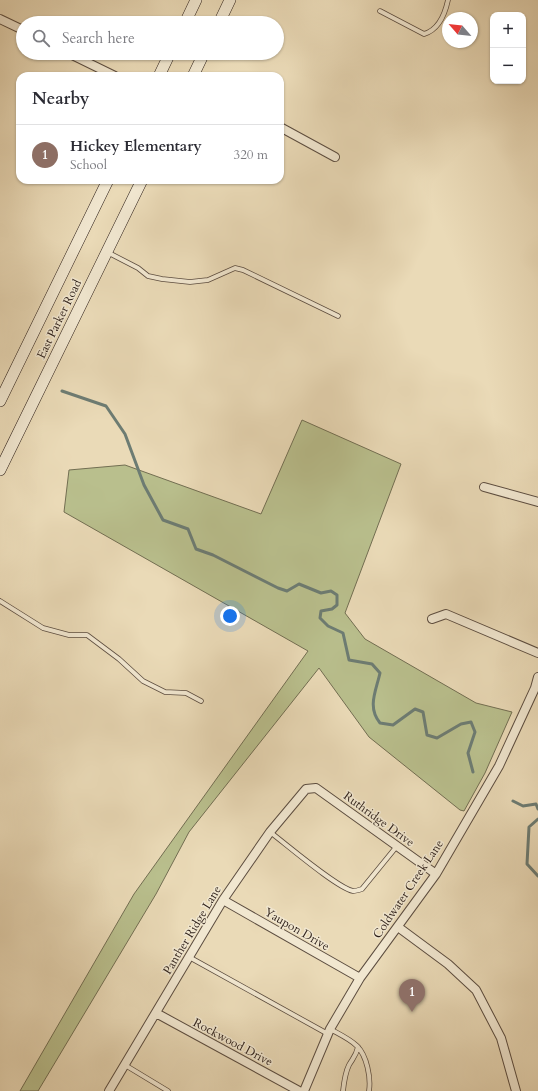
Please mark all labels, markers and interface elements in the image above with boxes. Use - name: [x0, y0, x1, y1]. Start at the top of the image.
- north arrow: [442, 12, 478, 48]
- map controls: [490, 12, 526, 84]
- button: +: [490, 12, 526, 48]
- search box: [16, 16, 284, 60]
- icon: search: [30, 27, 52, 49]
- text: Search here: [62, 28, 135, 48]
- button: −: [490, 48, 526, 84]
- text: Nearby: [32, 87, 89, 110]
- text: Hickey Elementary: [70, 136, 202, 156]
- text: 1: [42, 146, 48, 164]
- text: 320 m: [234, 146, 268, 164]
- text: School: [70, 156, 107, 174]
- street label: East Parker Road: [33, 276, 85, 361]
- your location: [220, 606, 240, 626]
- street label: Ruthridge Drive: [340, 788, 418, 850]
- street label: Coldwater Creek Lane: [369, 837, 447, 941]
- street label: Panther Ridge Lane: [159, 883, 225, 977]
- street label: Yaupon Drive: [262, 904, 332, 954]
- pin: 1: [399, 979, 425, 1012]
- street label: Rockwood Drive: [190, 1014, 276, 1070]

